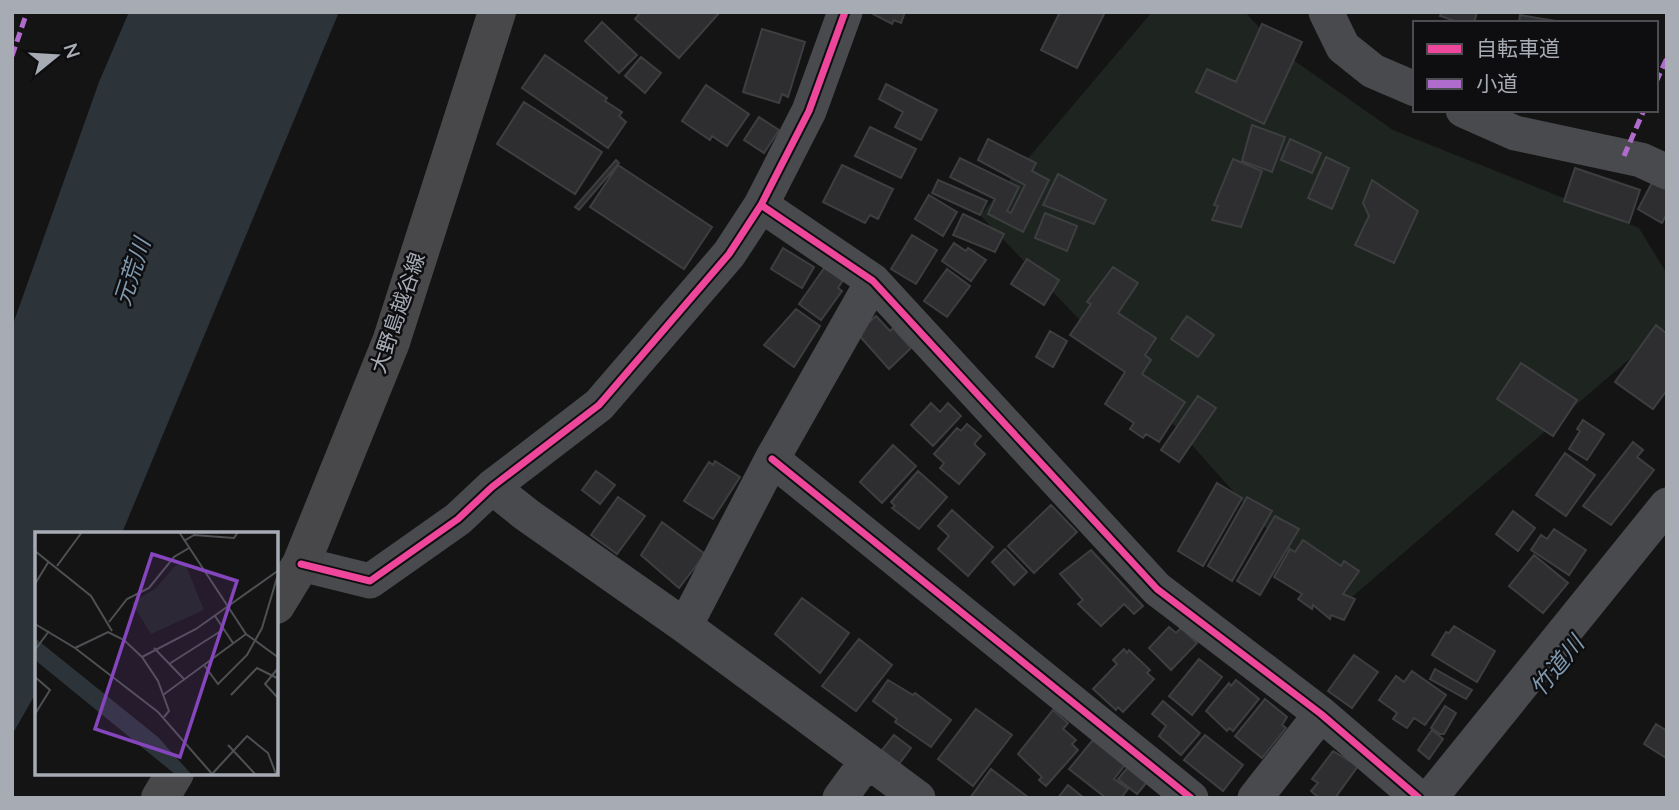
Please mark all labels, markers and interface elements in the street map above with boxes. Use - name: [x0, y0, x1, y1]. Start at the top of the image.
- north arrow: [21, 21, 91, 91]
- legend: [1413, 21, 1658, 112]
- text: 自転車道: [1476, 35, 1560, 61]
- text: N: [59, 40, 86, 61]
- text: 小道: [1476, 70, 1518, 96]
- water label: 元荒川: [107, 232, 157, 309]
- street label: 大野島越谷線: [364, 249, 430, 376]
- inset map: [35, 532, 278, 775]
- water label: 竹道川: [1524, 627, 1591, 702]

